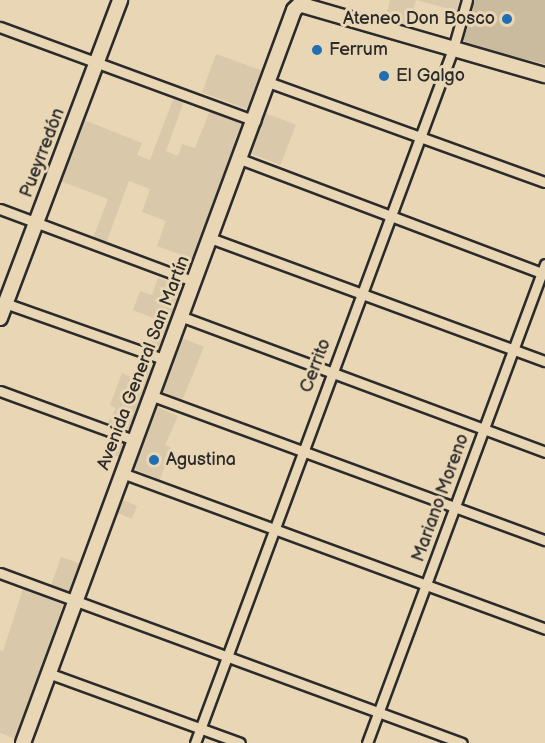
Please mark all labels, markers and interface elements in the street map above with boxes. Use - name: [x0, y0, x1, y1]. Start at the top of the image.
- place label: Ateneo Don Bosco: [343, 8, 495, 30]
- marker: Ateneo Don Bosco: [500, 12, 514, 26]
- place label: Ferrum: [329, 39, 388, 61]
- marker: Ferrum: [310, 43, 324, 57]
- place label: El Galgo: [396, 65, 465, 87]
- marker: El Galgo: [377, 69, 391, 83]
- street label: Pueyrredón: [16, 105, 70, 201]
- street label: Avenida General San Martín: [93, 253, 195, 473]
- street label: Cerrito: [296, 336, 336, 396]
- street label: Mariano Moreno: [408, 431, 474, 565]
- place label: Agustina: [166, 449, 236, 471]
- marker: Agustina: [147, 453, 161, 467]

